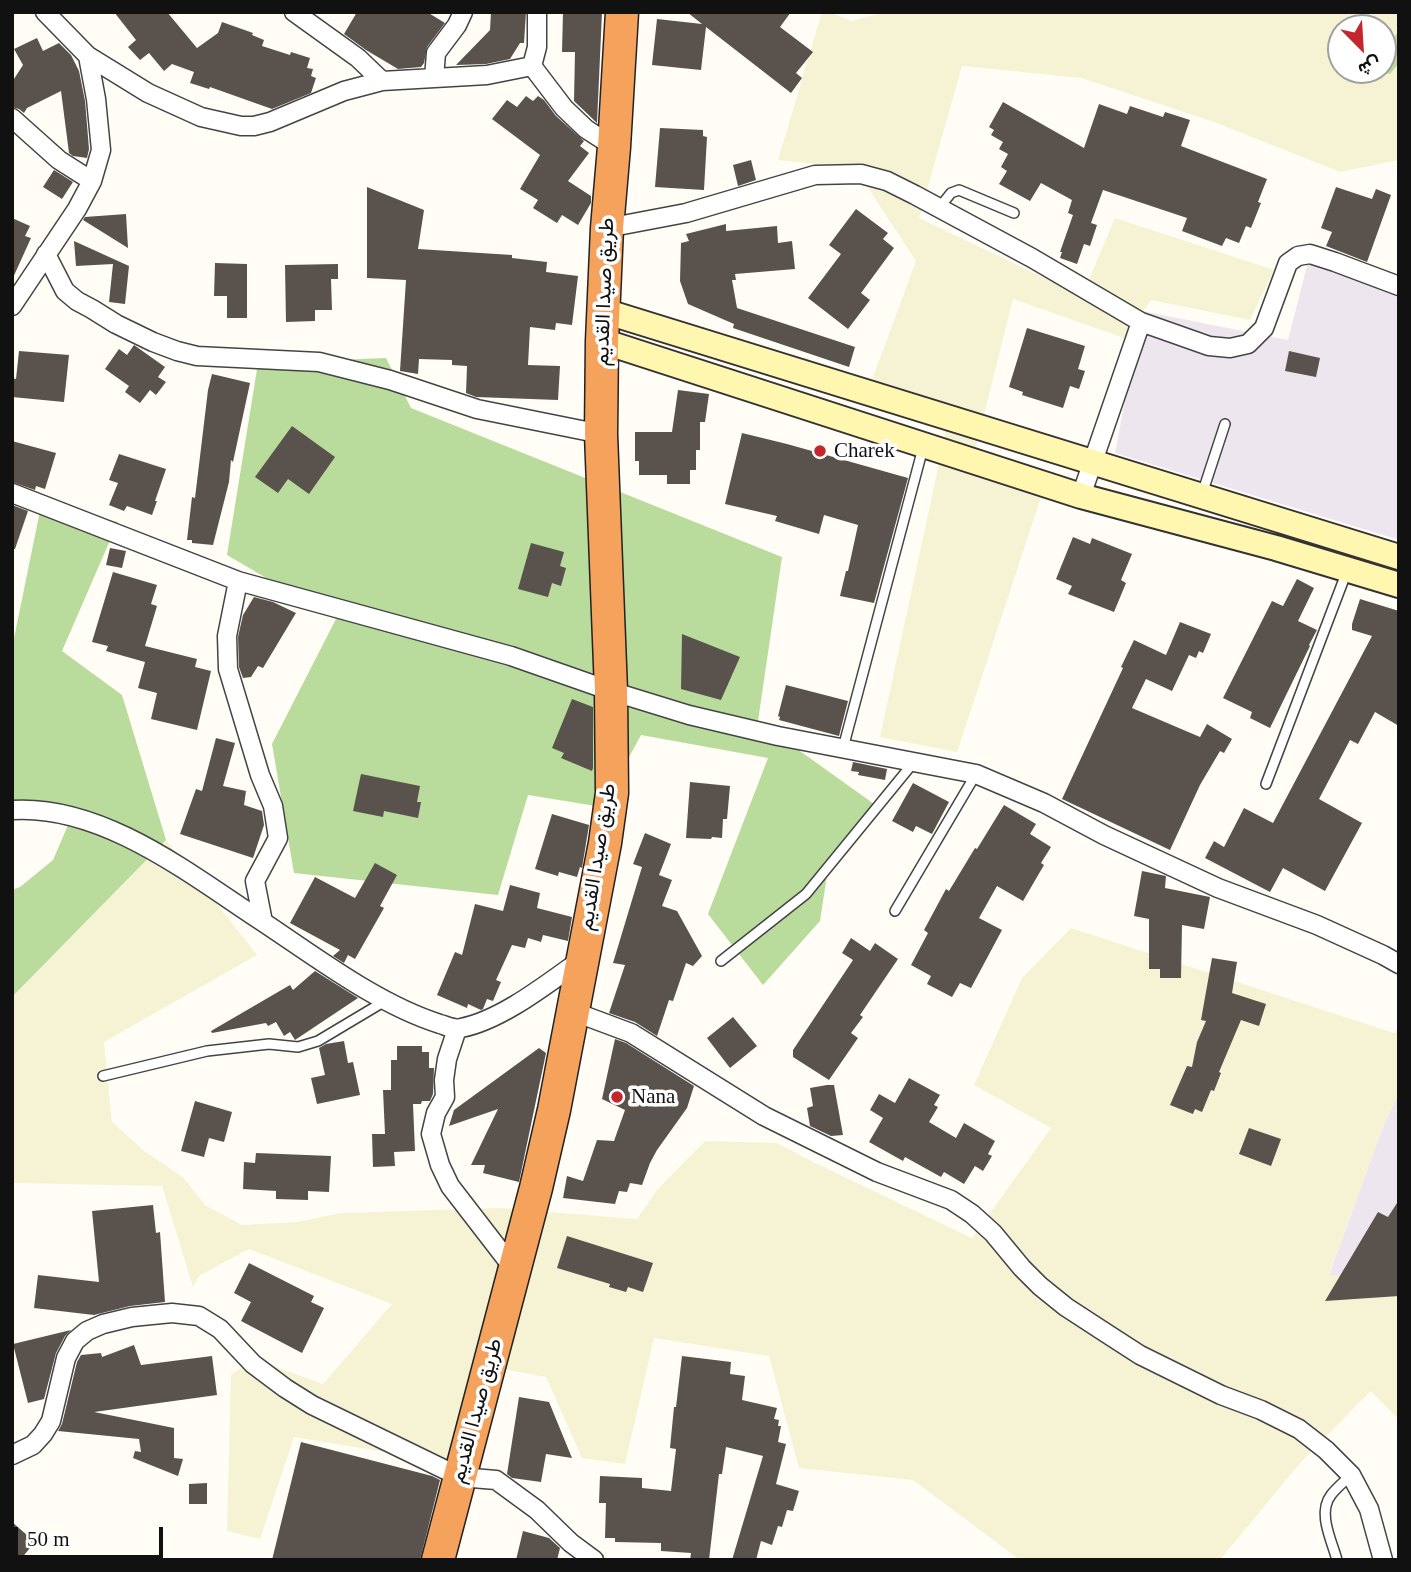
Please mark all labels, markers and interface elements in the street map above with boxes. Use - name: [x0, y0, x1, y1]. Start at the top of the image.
- north arrow: [1327, 14, 1397, 84]
- text: ش: [1355, 53, 1385, 81]
- street label: طريق صيدا القديم: [590, 217, 620, 367]
- place label: Charek: [834, 438, 895, 464]
- marker: Charek: [812, 443, 828, 459]
- street label: طريق صيدا القديم: [574, 782, 622, 932]
- place label: Nana: [631, 1084, 675, 1110]
- marker: Nana: [609, 1089, 625, 1105]
- street label: طريق صيدا القديم: [446, 1336, 508, 1486]
- scale bar: [18, 1512, 166, 1556]
- text: 50 m: [27, 1527, 70, 1551]

